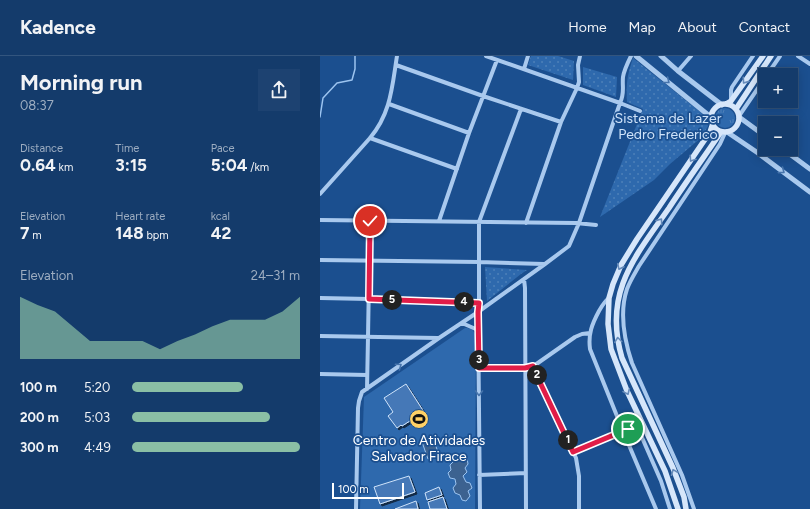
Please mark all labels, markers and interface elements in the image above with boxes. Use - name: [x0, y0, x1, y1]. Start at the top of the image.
- text: Kadence: [20, 16, 96, 39]
- text: Home: [568, 19, 607, 36]
- text: Map: [629, 19, 656, 36]
- text: About: [678, 19, 717, 36]
- text: Contact: [739, 19, 790, 36]
- map controls: [758, 68, 798, 156]
- button: +: [758, 68, 798, 108]
- text: Morning run: [20, 69, 143, 96]
- button: share: [258, 69, 300, 111]
- one-way arrow: [662, 76, 669, 83]
- one-way arrow: [743, 77, 750, 84]
- text: 08:37: [20, 98, 54, 113]
- park label: Sistema de Lazer Pedro Frederico: [615, 110, 722, 143]
- button: −: [758, 116, 798, 156]
- text: Distance: [20, 142, 63, 155]
- text: Time: [115, 142, 139, 155]
- text: Pace: [211, 142, 234, 155]
- one-way arrow: [690, 154, 697, 161]
- text: 0.64: [20, 155, 56, 175]
- text: 3:15: [115, 155, 147, 175]
- text: 5:04: [211, 155, 247, 175]
- text: km: [56, 161, 73, 174]
- text: /km: [247, 161, 269, 174]
- one-way arrow: [777, 166, 784, 173]
- pin: [353, 204, 387, 238]
- text: Elevation: [20, 210, 65, 223]
- text: Heart rate: [115, 210, 165, 223]
- text: kcal: [211, 210, 230, 223]
- icon: check: [359, 210, 381, 232]
- one-way arrow: [655, 218, 663, 225]
- text: 7: [20, 223, 29, 243]
- text: 148: [115, 223, 144, 243]
- text: 42: [211, 223, 231, 243]
- text: m: [29, 229, 42, 242]
- text: bpm: [144, 229, 169, 242]
- one-way arrow: [617, 263, 625, 271]
- text: Elevation: [20, 268, 73, 283]
- text: 24–31 m: [251, 268, 300, 283]
- pin: 5: [382, 290, 402, 310]
- pin: 4: [454, 292, 474, 312]
- text: 5: [389, 293, 395, 306]
- text: 4: [461, 295, 467, 308]
- one-way arrow: [614, 337, 623, 343]
- pin: 3: [469, 350, 489, 370]
- text: 3: [476, 353, 482, 366]
- one-way arrow: [394, 364, 401, 371]
- pin: 2: [527, 365, 547, 385]
- text: 2: [534, 368, 540, 381]
- text: 100 m: [20, 380, 57, 395]
- text: 5:20: [84, 380, 110, 395]
- one-way arrow: [623, 388, 631, 395]
- one-way arrow: [475, 390, 483, 396]
- sports icon: Centro de Atividades Salvador Firace: [408, 408, 430, 430]
- text: 200 m: [20, 410, 59, 425]
- text: 5:03: [84, 410, 110, 425]
- pin: [611, 412, 645, 446]
- icon: arrive: [617, 418, 639, 440]
- pin: 1: [558, 430, 578, 450]
- place label: Centro de Atividades Salvador Firace: [353, 432, 485, 465]
- text: 1: [566, 433, 570, 446]
- text: 300 m: [20, 440, 59, 455]
- text: 4:49: [84, 440, 111, 455]
- one-way arrow: [671, 469, 679, 477]
- scale bar: [332, 481, 404, 500]
- text: 100 m: [338, 483, 369, 496]

